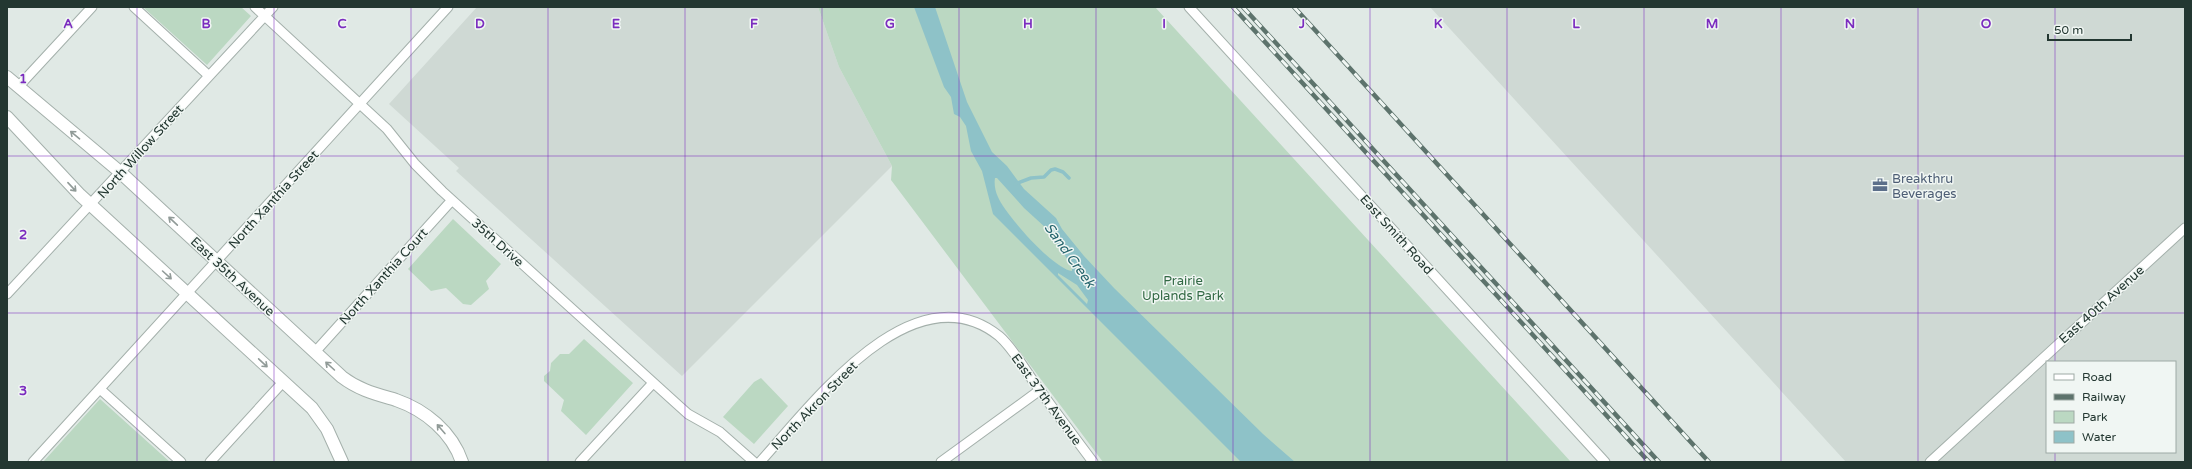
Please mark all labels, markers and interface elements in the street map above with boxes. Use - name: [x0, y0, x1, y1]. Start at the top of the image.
- text: A: [63, 16, 73, 32]
- text: B: [201, 16, 211, 32]
- text: C: [337, 16, 347, 32]
- text: D: [475, 16, 485, 32]
- text: E: [612, 16, 620, 32]
- text: F: [750, 16, 758, 32]
- text: G: [885, 16, 895, 32]
- text: H: [1023, 16, 1033, 32]
- text: I: [1162, 16, 1166, 32]
- text: J: [1298, 16, 1305, 32]
- text: K: [1434, 16, 1443, 32]
- text: L: [1572, 16, 1580, 32]
- text: M: [1706, 16, 1718, 32]
- text: N: [1845, 16, 1855, 32]
- text: O: [1981, 16, 1992, 32]
- scale bar: [2048, 16, 2131, 42]
- text: 50 m: [2054, 23, 2083, 37]
- text: 1: [19, 71, 27, 87]
- street label: North Willow Street: [94, 101, 187, 202]
- one-way arrow: [70, 131, 81, 140]
- street label: North Xanthia Street: [225, 147, 322, 252]
- place label: Breakthru Beverages: [1892, 171, 1956, 202]
- office icon: Breakthru Beverages: [1871, 176, 1889, 194]
- one-way arrow: [67, 182, 77, 192]
- street label: East Smith Road: [1356, 191, 1436, 278]
- street label: 35th Drive: [468, 215, 527, 270]
- one-way arrow: [168, 216, 178, 226]
- water label: Sand Creek: [1040, 220, 1100, 292]
- street label: North Xanthia Court: [336, 225, 431, 328]
- text: 2: [19, 227, 27, 243]
- street label: East 35th Avenue: [187, 234, 278, 320]
- street label: East 40th Avenue: [2056, 262, 2148, 347]
- one-way arrow: [162, 270, 172, 279]
- park label: Prairie Uplands Park: [1142, 273, 1224, 304]
- street label: East 37th Avenue: [1008, 351, 1085, 448]
- one-way arrow: [258, 358, 268, 368]
- street label: North Akron Street: [768, 358, 861, 453]
- one-way arrow: [325, 361, 335, 371]
- legend: [2046, 361, 2176, 453]
- text: Road: [2082, 370, 2112, 384]
- text: 3: [19, 383, 27, 399]
- text: Railway: [2082, 390, 2126, 404]
- text: Park: [2082, 410, 2108, 424]
- one-way arrow: [437, 424, 446, 434]
- text: Water: [2082, 430, 2117, 444]

